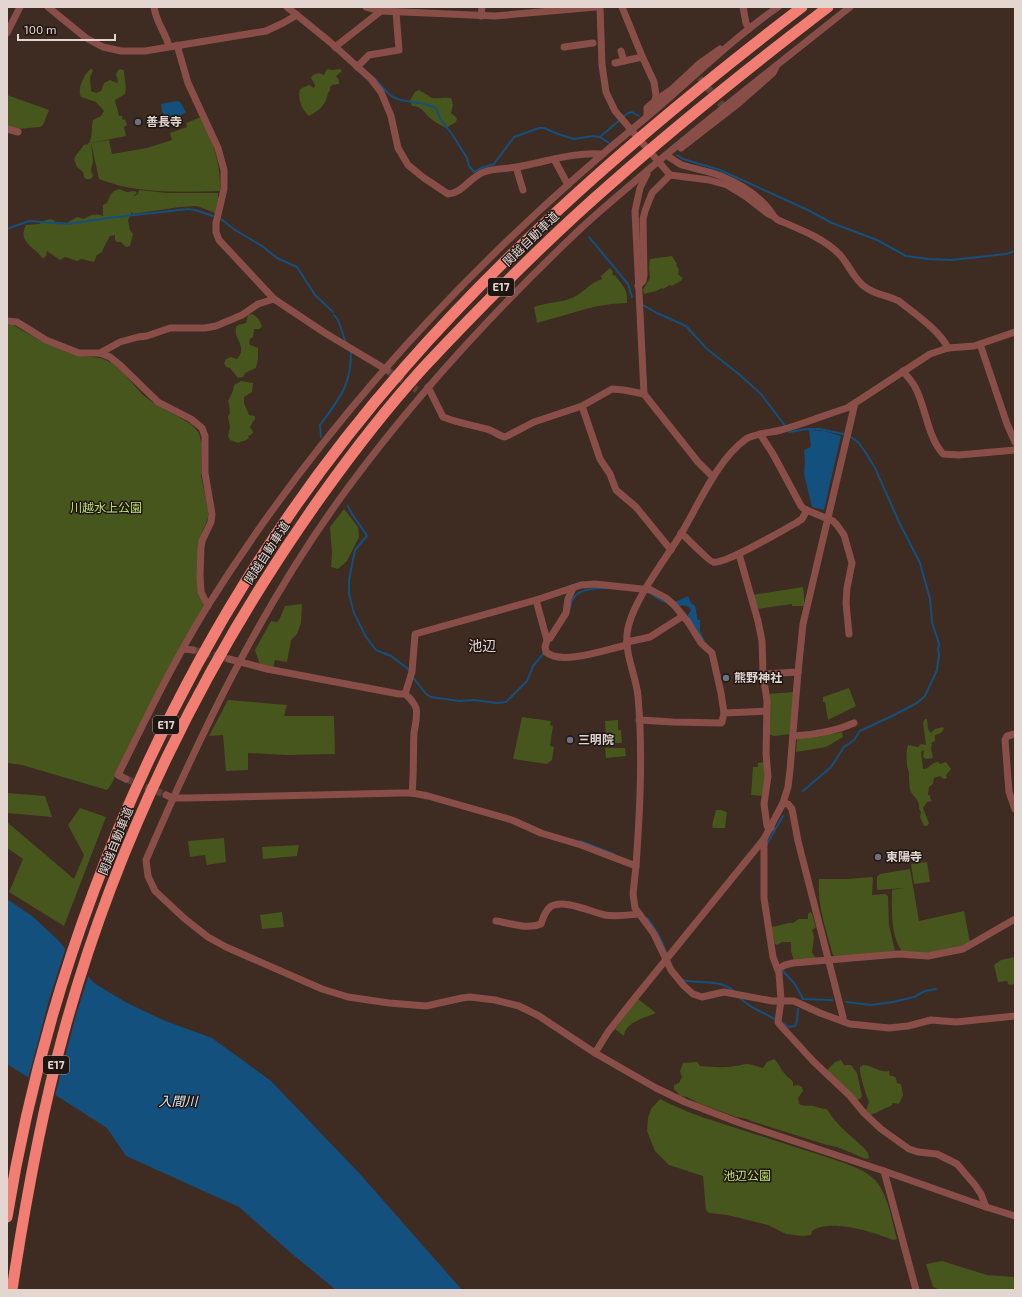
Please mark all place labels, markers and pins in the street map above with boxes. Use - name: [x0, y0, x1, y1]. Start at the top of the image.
- place label: 善長寺: [146, 114, 182, 128]
- marker: 善長寺: [133, 117, 143, 127]
- place label: 熊野神社: [734, 670, 782, 684]
- marker: 熊野神社: [721, 673, 731, 683]
- place label: 三明院: [578, 732, 614, 746]
- marker: 三明院: [565, 735, 575, 745]
- place label: 東陽寺: [886, 849, 922, 863]
- marker: 東陽寺: [873, 852, 883, 862]

